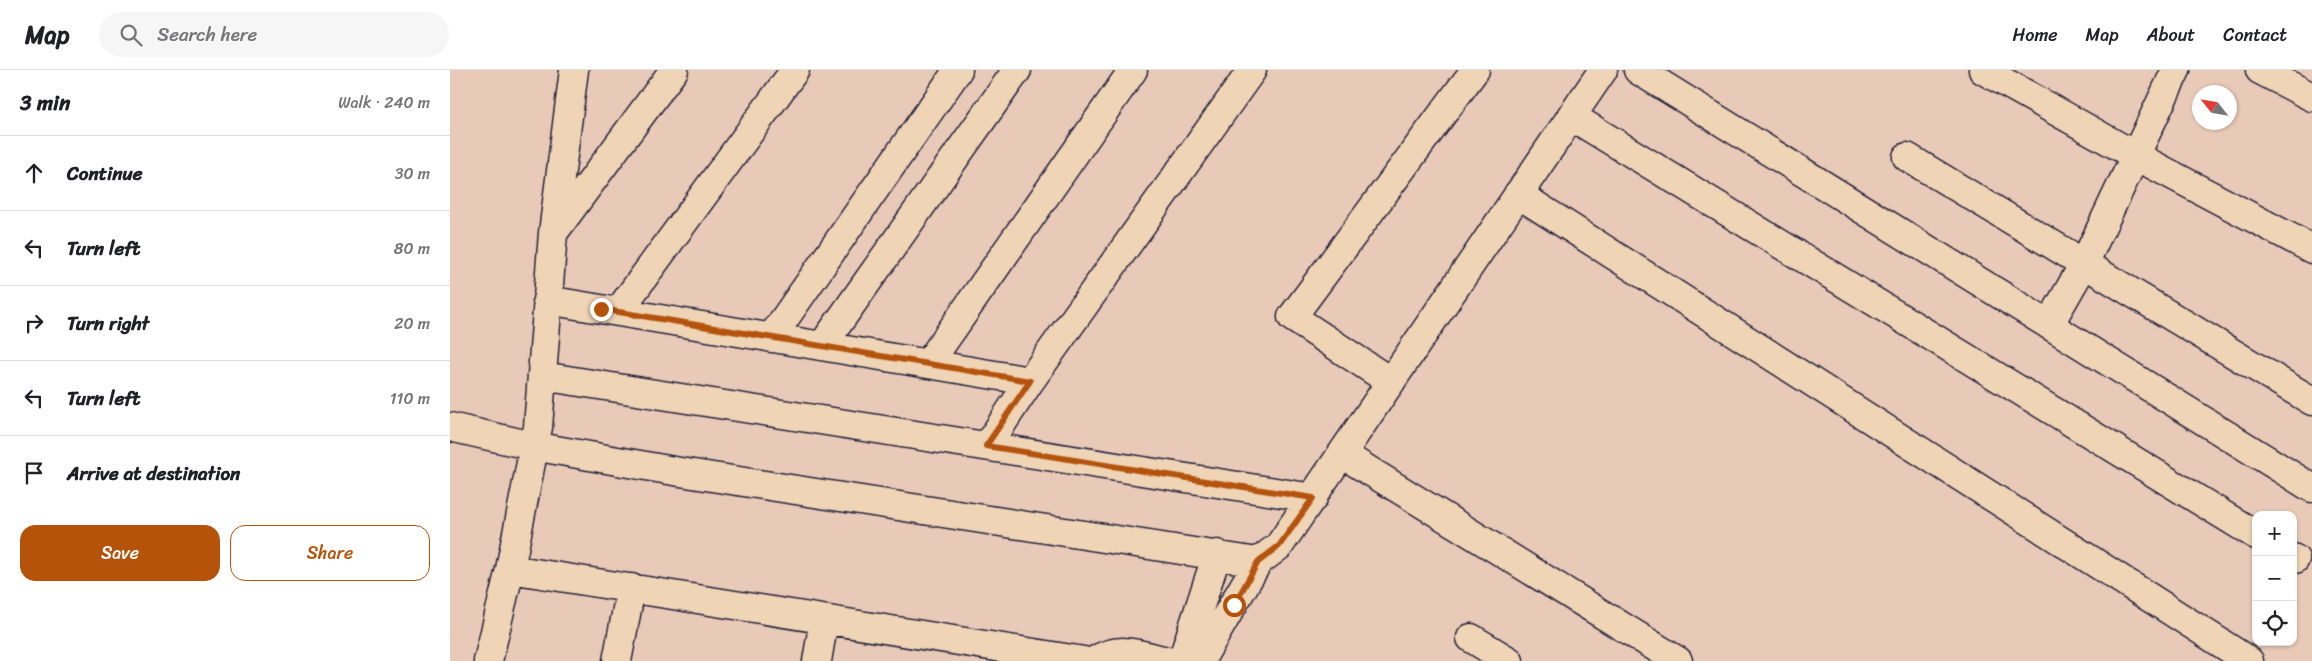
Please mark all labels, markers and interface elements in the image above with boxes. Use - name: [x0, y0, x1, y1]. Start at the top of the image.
- search box: [99, 12, 449, 57]
- text: Map: [25, 14, 69, 56]
- text: Search here: [157, 18, 257, 51]
- text: Home: [2013, 19, 2058, 51]
- text: Map: [2086, 19, 2119, 51]
- text: About: [2147, 19, 2195, 51]
- text: Contact: [2223, 19, 2287, 51]
- icon: search: [117, 21, 145, 49]
- text: 3 min: [20, 84, 70, 122]
- north arrow: [2192, 85, 2237, 130]
- text: Walk · 240 m: [338, 88, 430, 117]
- text: Continue: [67, 157, 143, 190]
- icon: ahead: [20, 159, 48, 187]
- text: 30 m: [395, 159, 430, 188]
- text: Turn left: [67, 232, 140, 265]
- icon: left: [20, 234, 48, 262]
- text: 80 m: [394, 234, 430, 263]
- route end: [590, 298, 613, 321]
- text: Turn right: [67, 307, 149, 340]
- icon: right: [20, 309, 48, 337]
- text: 20 m: [394, 309, 430, 338]
- text: Turn left: [67, 382, 140, 415]
- icon: left: [20, 384, 48, 412]
- text: 110 m: [390, 384, 430, 413]
- text: Arrive at destination: [67, 457, 240, 490]
- icon: arrive: [20, 459, 48, 487]
- map controls: [2252, 511, 2297, 646]
- button: +: [2252, 511, 2297, 556]
- button: Save: [20, 525, 220, 581]
- button: Share: [230, 525, 430, 581]
- button: −: [2252, 556, 2297, 601]
- route start: [1223, 594, 1246, 617]
- button: locate: [2252, 601, 2297, 646]

